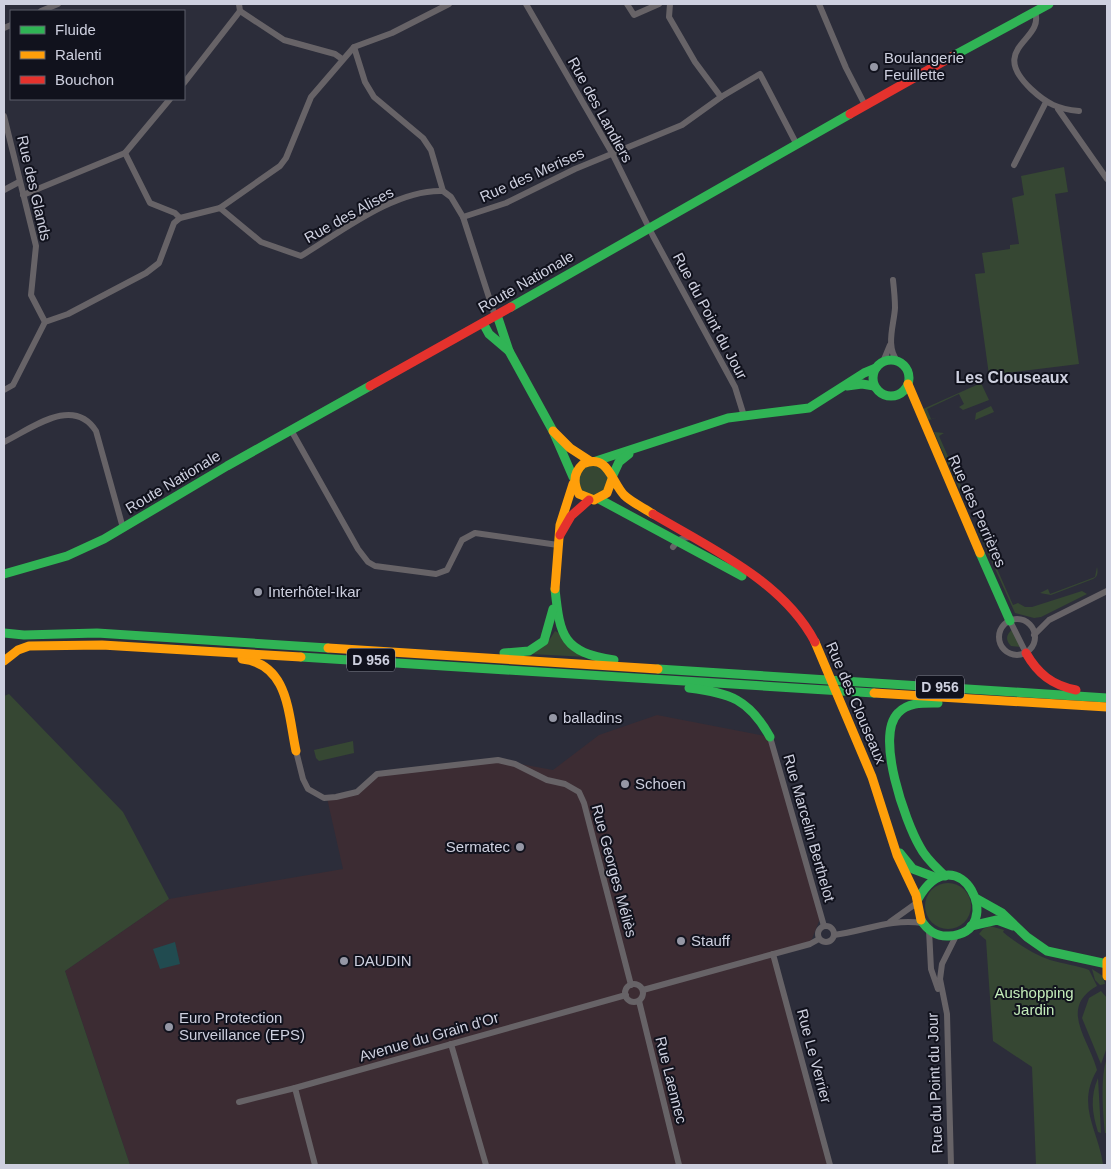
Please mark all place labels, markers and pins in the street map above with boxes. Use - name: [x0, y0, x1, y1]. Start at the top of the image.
- place label: Boulangerie Feuillette: [884, 49, 964, 83]
- marker: Boulangerie Feuillette: [868, 61, 880, 73]
- place label: Interhôtel-Ikar: [268, 583, 361, 600]
- marker: Interhôtel-Ikar: [252, 586, 264, 598]
- place label: balladins: [563, 709, 622, 726]
- marker: balladins: [547, 712, 559, 724]
- place label: Schoen: [635, 775, 686, 792]
- marker: Schoen: [619, 778, 631, 790]
- place label: Sermatec: [446, 838, 510, 855]
- marker: Sermatec: [514, 841, 526, 853]
- place label: Stauff: [691, 932, 731, 949]
- marker: Stauff: [675, 935, 687, 947]
- place label: DAUDIN: [354, 952, 412, 969]
- marker: DAUDIN: [338, 955, 350, 967]
- place label: Euro Protection Surveillance (EPS): [179, 1009, 305, 1043]
- marker: Euro Protection Surveillance (EPS): [163, 1021, 175, 1033]

